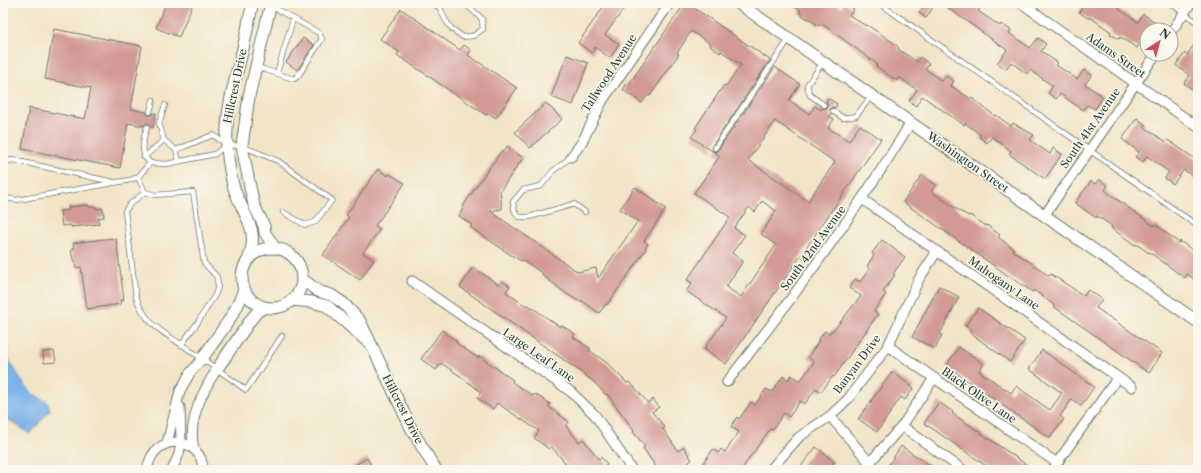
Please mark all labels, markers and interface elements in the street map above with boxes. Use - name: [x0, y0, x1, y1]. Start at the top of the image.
- north arrow: [1139, 22, 1179, 62]
- text: N: [1157, 25, 1173, 43]
- street label: Adams Street: [1083, 29, 1149, 81]
- street label: Tallwood Avenue: [579, 31, 639, 115]
- street label: Hillcrest Drive: [220, 47, 250, 125]
- street label: South 41st Avenue: [1057, 85, 1123, 171]
- street label: Washington Street: [924, 128, 1012, 195]
- street label: South 42nd Avenue: [777, 203, 849, 293]
- street label: Mahogany Lane: [966, 253, 1042, 313]
- street label: Large Leaf Lane: [500, 325, 578, 385]
- street label: Banyan Drive: [830, 332, 884, 396]
- street label: Black Olive Lane: [939, 364, 1019, 426]
- street label: Hillcrest Drive: [380, 372, 426, 446]

